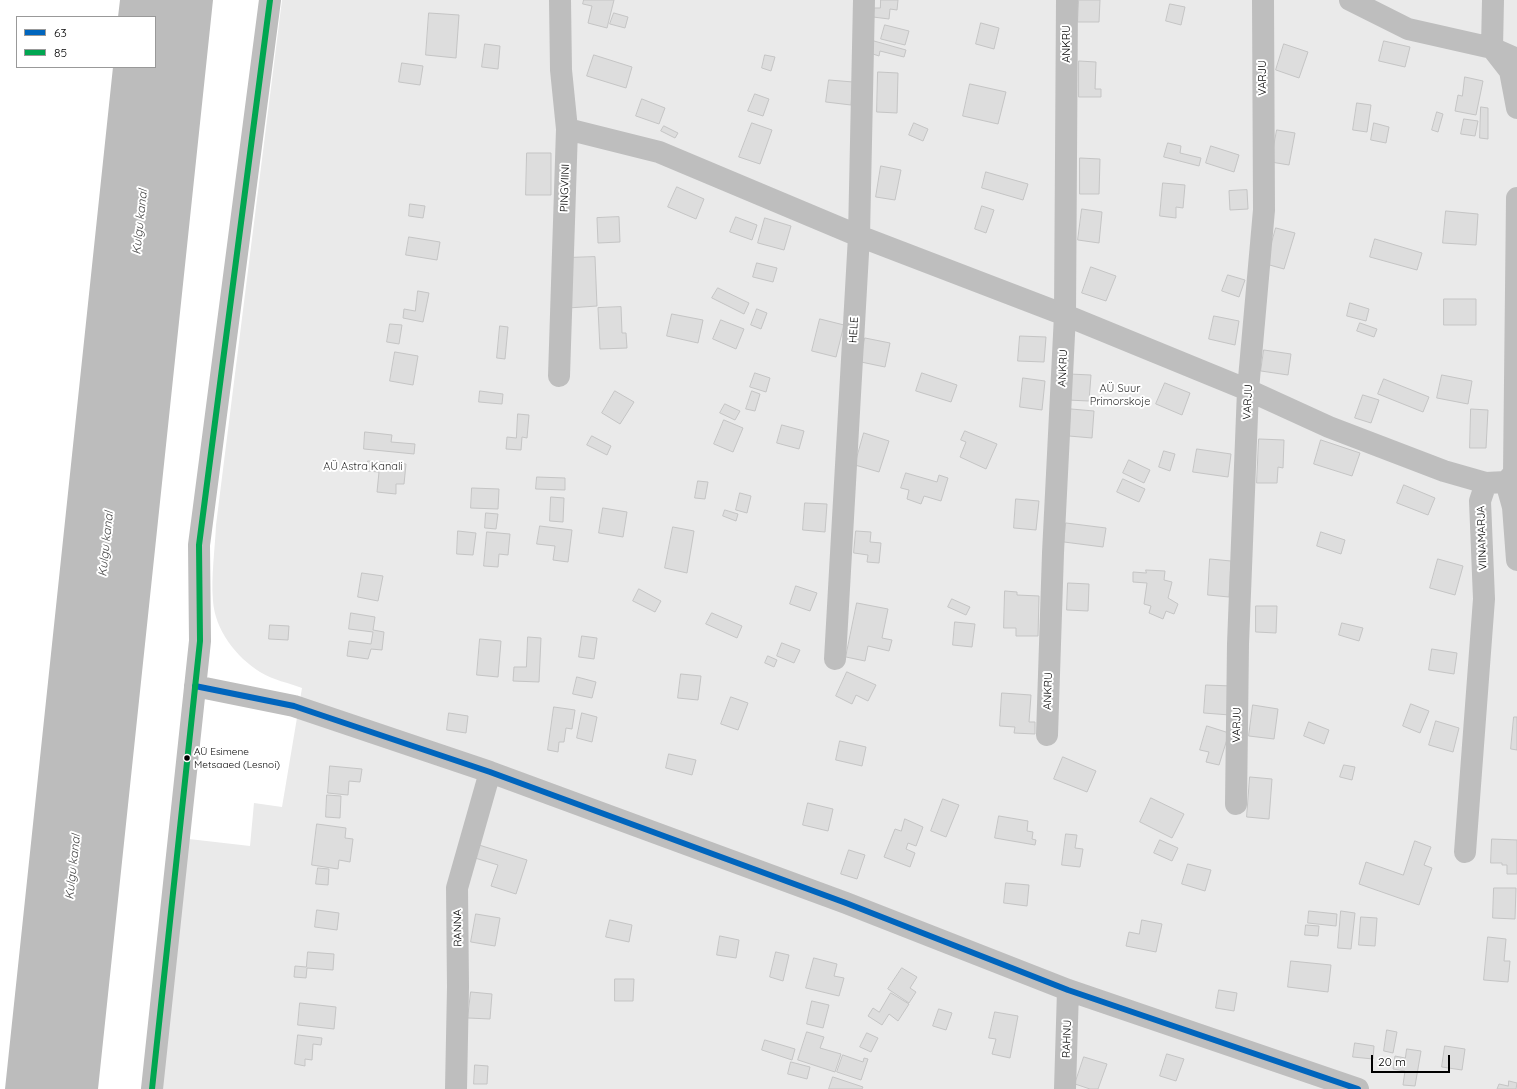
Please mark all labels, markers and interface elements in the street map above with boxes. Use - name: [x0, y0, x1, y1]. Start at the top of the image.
- legend: [16, 16, 156, 68]
- text: 63: [54, 25, 67, 40]
- street label: ANKRU: [1060, 25, 1074, 63]
- text: 85: [54, 45, 67, 60]
- street label: VARJU: [1256, 60, 1270, 96]
- street label: PINGVIINI: [558, 164, 572, 212]
- water label: Kulgu kanal: [129, 189, 151, 255]
- street label: HELE: [847, 317, 861, 343]
- street label: ANKRU: [1055, 349, 1071, 387]
- park label: AÜ Suur Primorskoje: [1090, 382, 1150, 408]
- street label: VARJU: [1240, 384, 1256, 420]
- park label: AÜ Astra Kanali: [323, 460, 403, 474]
- street label: VIINAMARJA: [1474, 505, 1490, 571]
- water label: Kulgu kanal: [95, 511, 117, 577]
- street label: ANKRU: [1041, 672, 1055, 710]
- street label: VARJU: [1230, 707, 1244, 743]
- place label: AÜ Esimene Metsaaed (Lesnoi): [194, 746, 280, 770]
- marker: AÜ Esimene Metsaaed (Lesnoi): [182, 753, 192, 763]
- water label: Kulgu kanal: [62, 834, 84, 900]
- street label: RANNA: [451, 909, 465, 947]
- street label: RAHNU: [1060, 1020, 1074, 1058]
- scale bar: [1373, 1047, 1452, 1073]
- text: 20 m: [1378, 1054, 1406, 1069]

